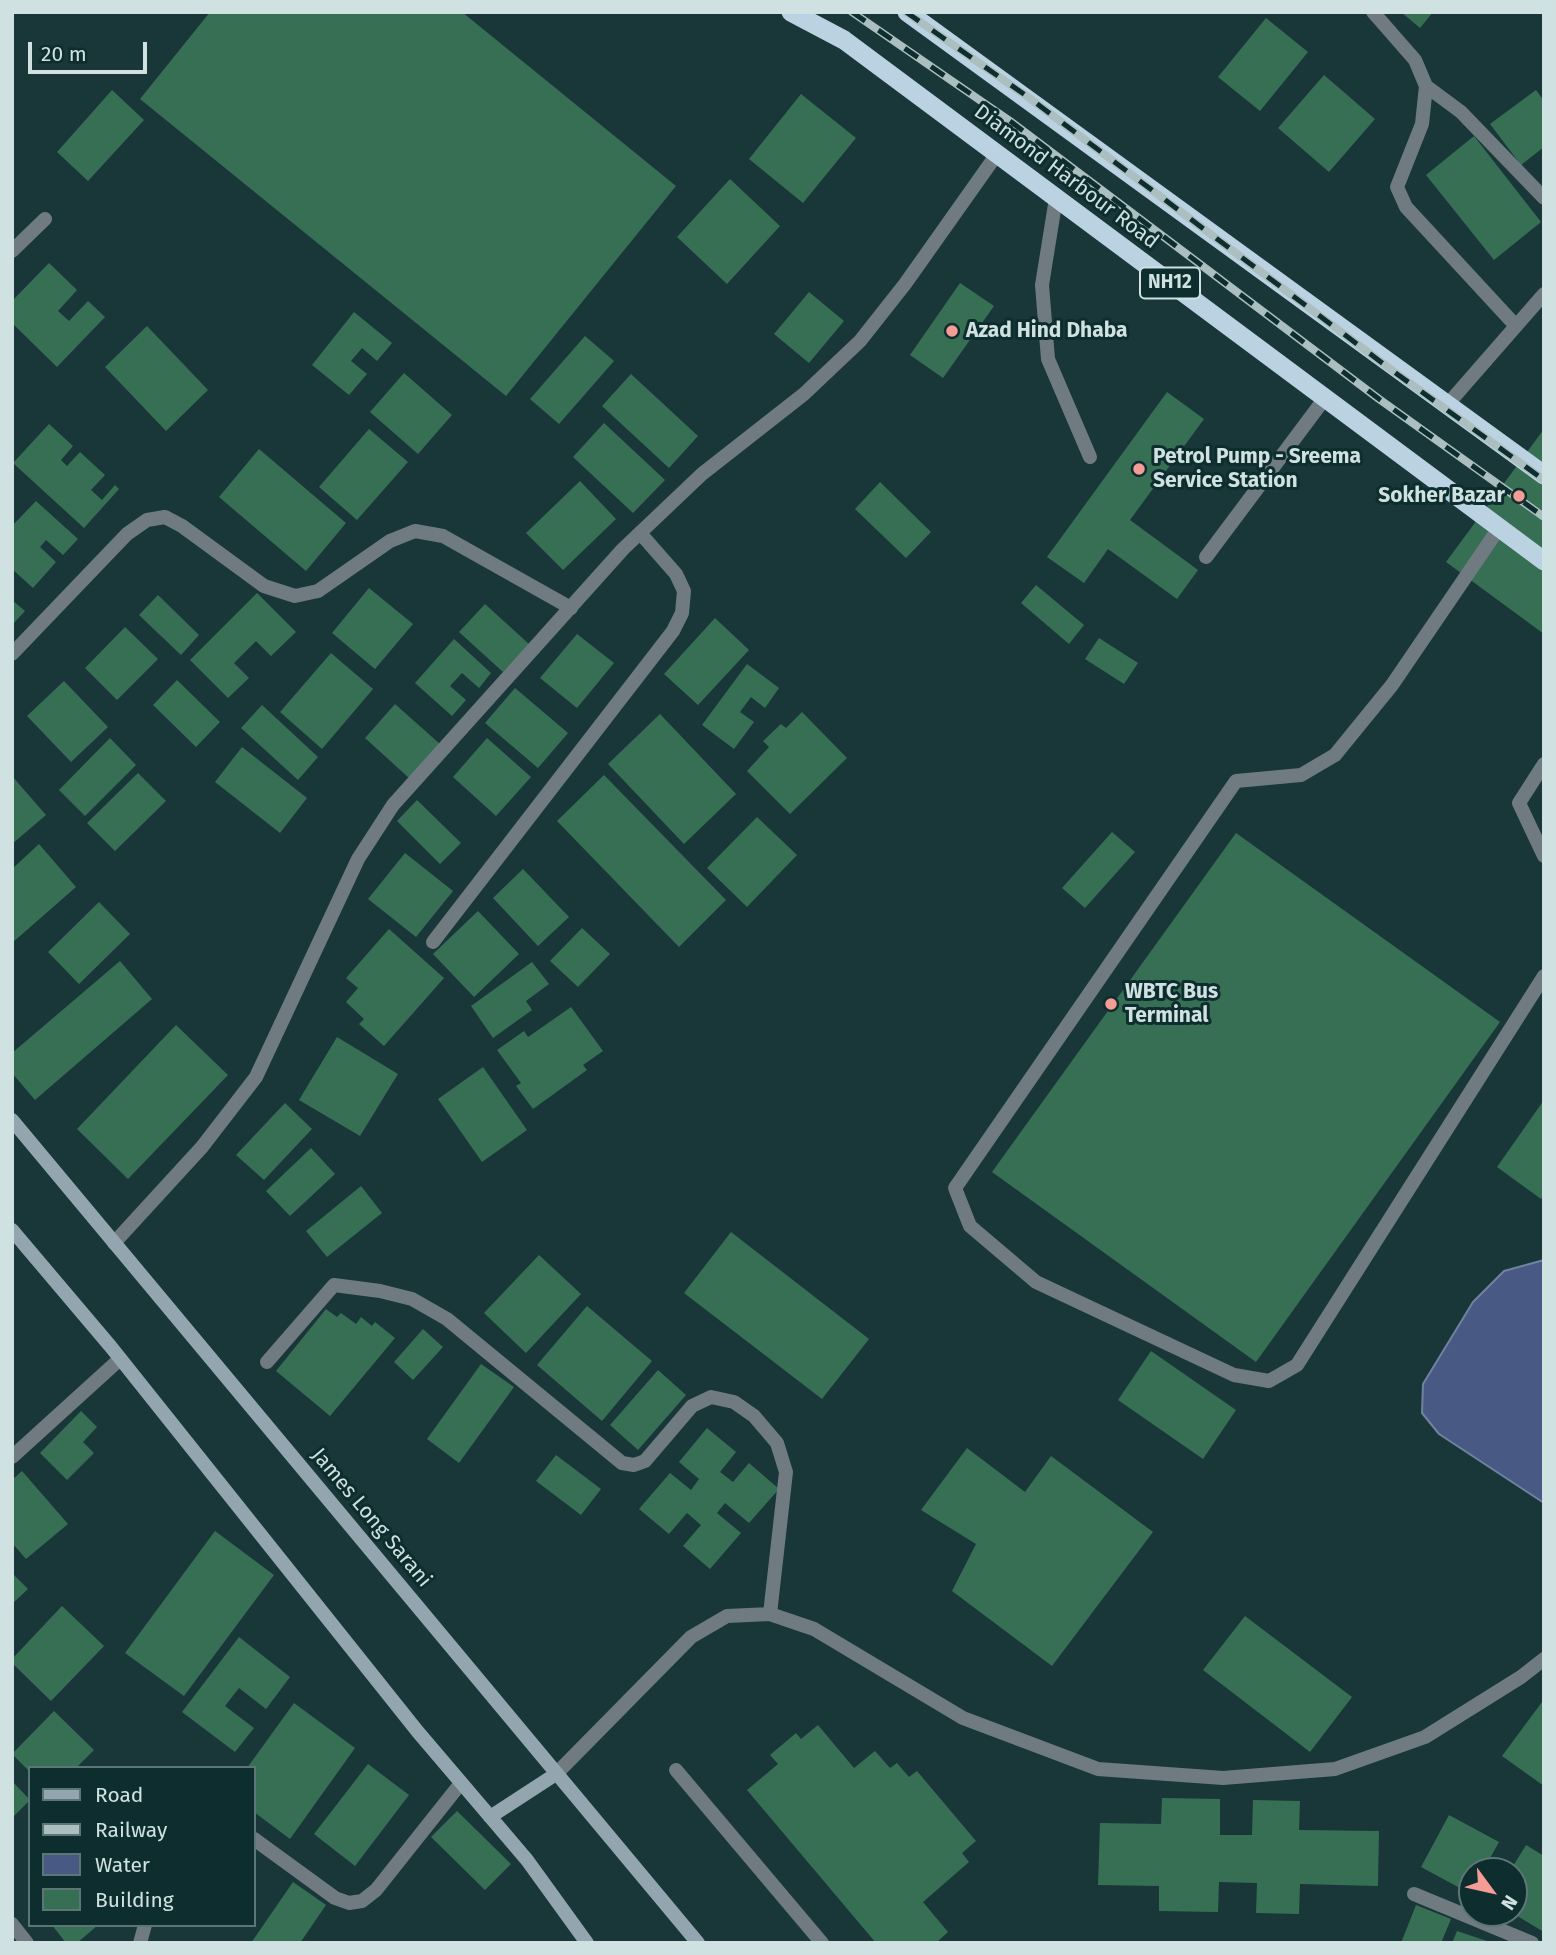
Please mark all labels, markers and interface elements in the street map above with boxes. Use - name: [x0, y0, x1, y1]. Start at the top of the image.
- scale bar: [32, 28, 150, 72]
- text: 20 m: [41, 41, 87, 67]
- street label: Diamond Harbour Road: [969, 99, 1163, 255]
- road number: NH12: [1140, 268, 1200, 298]
- place label: Azad Hind Dhaba: [966, 318, 1128, 344]
- marker: Azad Hind Dhaba: [944, 323, 960, 339]
- place label: Petrol Pump - Sreema Service Station: [1153, 444, 1361, 494]
- marker: Petrol Pump - Sreema Service Station: [1131, 461, 1147, 477]
- place label: Sokher Bazar: [1378, 483, 1505, 509]
- marker: Sokher Bazar: [1511, 488, 1527, 504]
- place label: WBTC Bus Terminal: [1125, 979, 1218, 1029]
- marker: WBTC Bus Terminal: [1103, 996, 1119, 1012]
- street label: James Long Sarani: [306, 1443, 436, 1593]
- legend: [28, 1766, 256, 1927]
- text: Road: [95, 1782, 143, 1808]
- text: Railway: [95, 1817, 167, 1843]
- text: Water: [95, 1852, 150, 1878]
- north arrow: [1458, 1857, 1528, 1927]
- text: Building: [95, 1887, 174, 1913]
- text: N: [1496, 1891, 1522, 1914]

